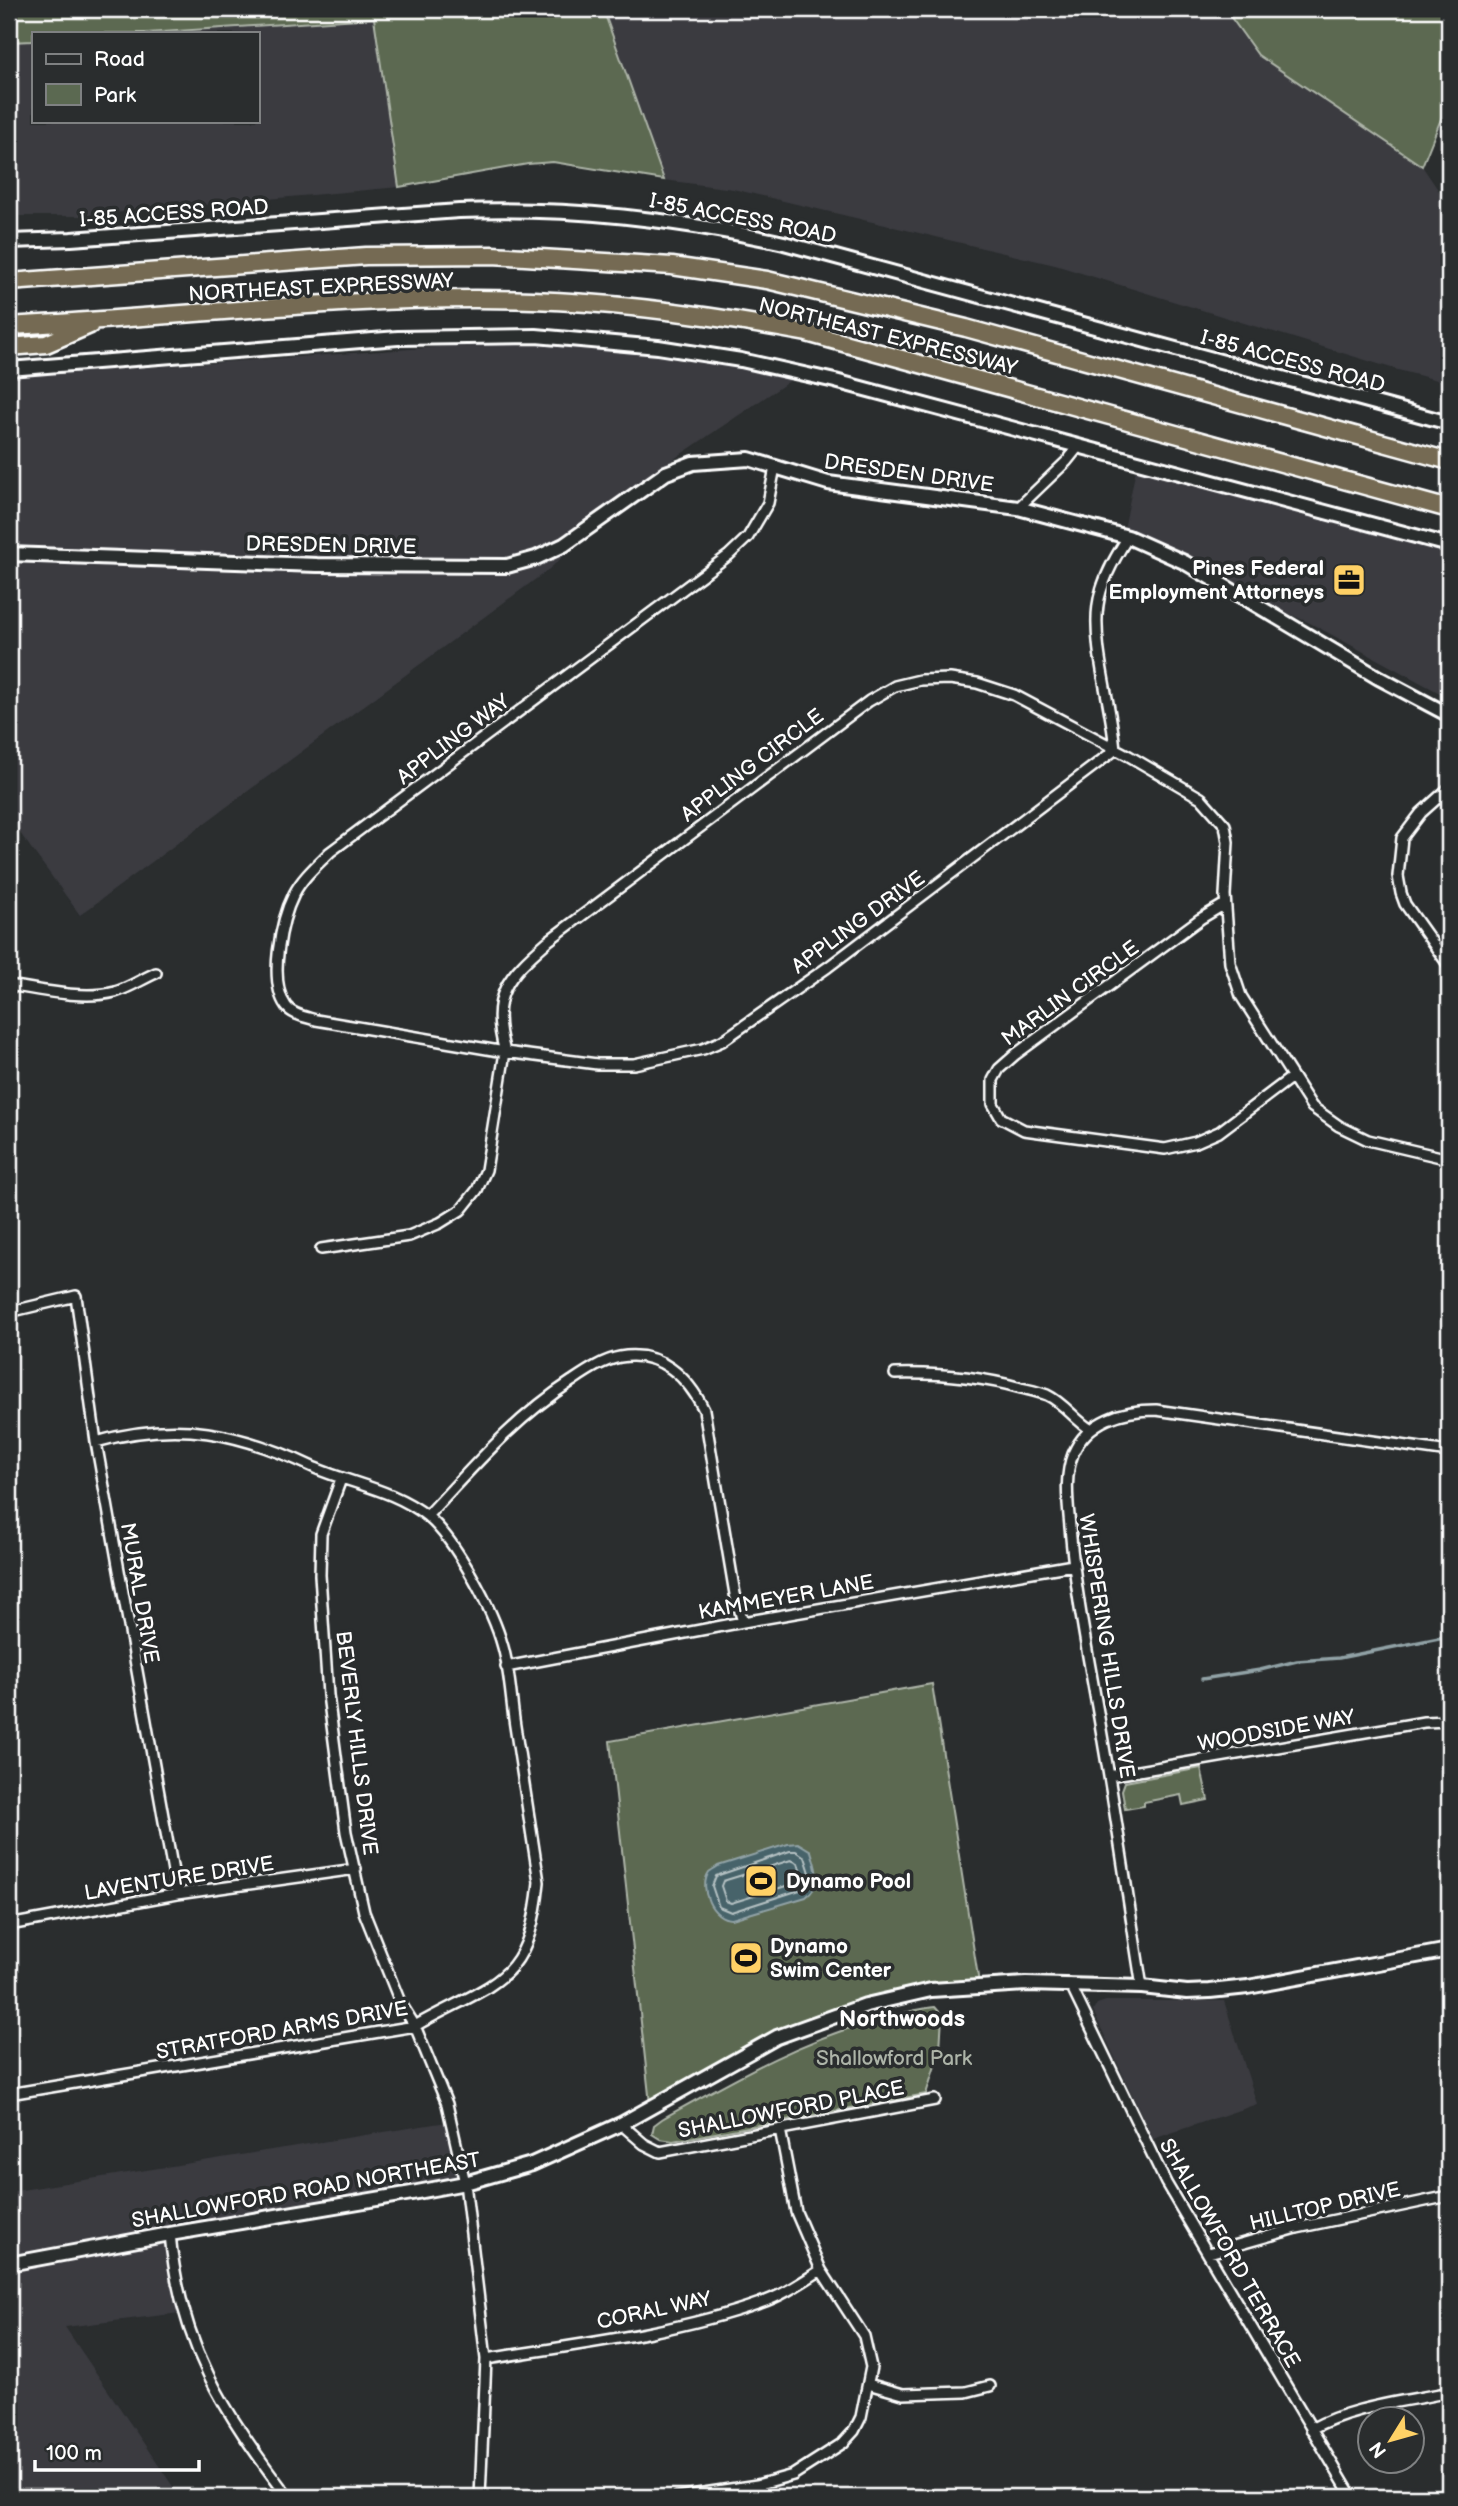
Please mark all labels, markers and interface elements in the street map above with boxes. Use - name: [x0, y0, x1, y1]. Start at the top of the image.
- legend: [32, 32, 259, 122]
- text: Road: [94, 47, 145, 72]
- text: Park: [94, 83, 137, 108]
- street label: I-85 ACCESS ROAD: [647, 188, 838, 249]
- street label: I-85 ACCESS ROAD: [79, 194, 269, 233]
- street label: NORTHEAST EXPRESSWAY: [188, 268, 455, 307]
- street label: NORTHEAST EXPRESSWAY: [756, 292, 1021, 381]
- street label: I-85 ACCESS ROAD: [1198, 325, 1388, 398]
- street label: DRESDEN DRIVE: [823, 449, 995, 498]
- street label: DRESDEN DRIVE: [245, 532, 417, 559]
- place label: Pines Federal Employment Attorneys: [1108, 556, 1324, 605]
- office icon: Pines Federal Employment Attorneys: [1330, 561, 1368, 599]
- street label: APPLING WAY: [392, 688, 515, 790]
- street label: APPLING CIRCLE: [676, 704, 829, 827]
- street label: APPLING DRIVE: [787, 866, 930, 979]
- street label: MARLIN CIRCLE: [997, 935, 1144, 1051]
- street label: WHISPERING HILLS DRIVE: [1073, 1512, 1140, 1780]
- street label: MURAL DRIVE: [115, 1521, 164, 1665]
- street label: KAMMEYER LANE: [696, 1570, 876, 1625]
- street label: BEVERLY HILLS DRIVE: [330, 1629, 383, 1857]
- street label: WOODSIDE WAY: [1196, 1704, 1357, 1757]
- street label: LAVENTURE DRIVE: [82, 1851, 276, 1906]
- sports icon: Dynamo Pool: [742, 1862, 780, 1900]
- place label: Dynamo Pool: [786, 1869, 911, 1894]
- place label: Dynamo Swim Center: [770, 1934, 892, 1983]
- sports icon: Dynamo Swim Center: [727, 1939, 765, 1977]
- street label: STRATFORD ARMS DRIVE: [154, 1996, 410, 2065]
- district label: Northwoods: [839, 2005, 965, 2033]
- park label: Shallowford Park: [816, 2046, 973, 2071]
- street label: SHALLOWFORD PLACE: [676, 2075, 906, 2144]
- street label: SHALLOWFORD TERRACE: [1154, 2134, 1305, 2372]
- street label: SHALLOWFORD ROAD NORTHEAST: [130, 2147, 483, 2234]
- street label: HILLTOP DRIVE: [1247, 2177, 1403, 2236]
- street label: CORAL WAY: [595, 2286, 714, 2335]
- north arrow: [1356, 2404, 1426, 2474]
- scale bar: [35, 2429, 200, 2473]
- text: N: [1365, 2437, 1392, 2462]
- text: 100 m: [46, 2441, 102, 2466]

